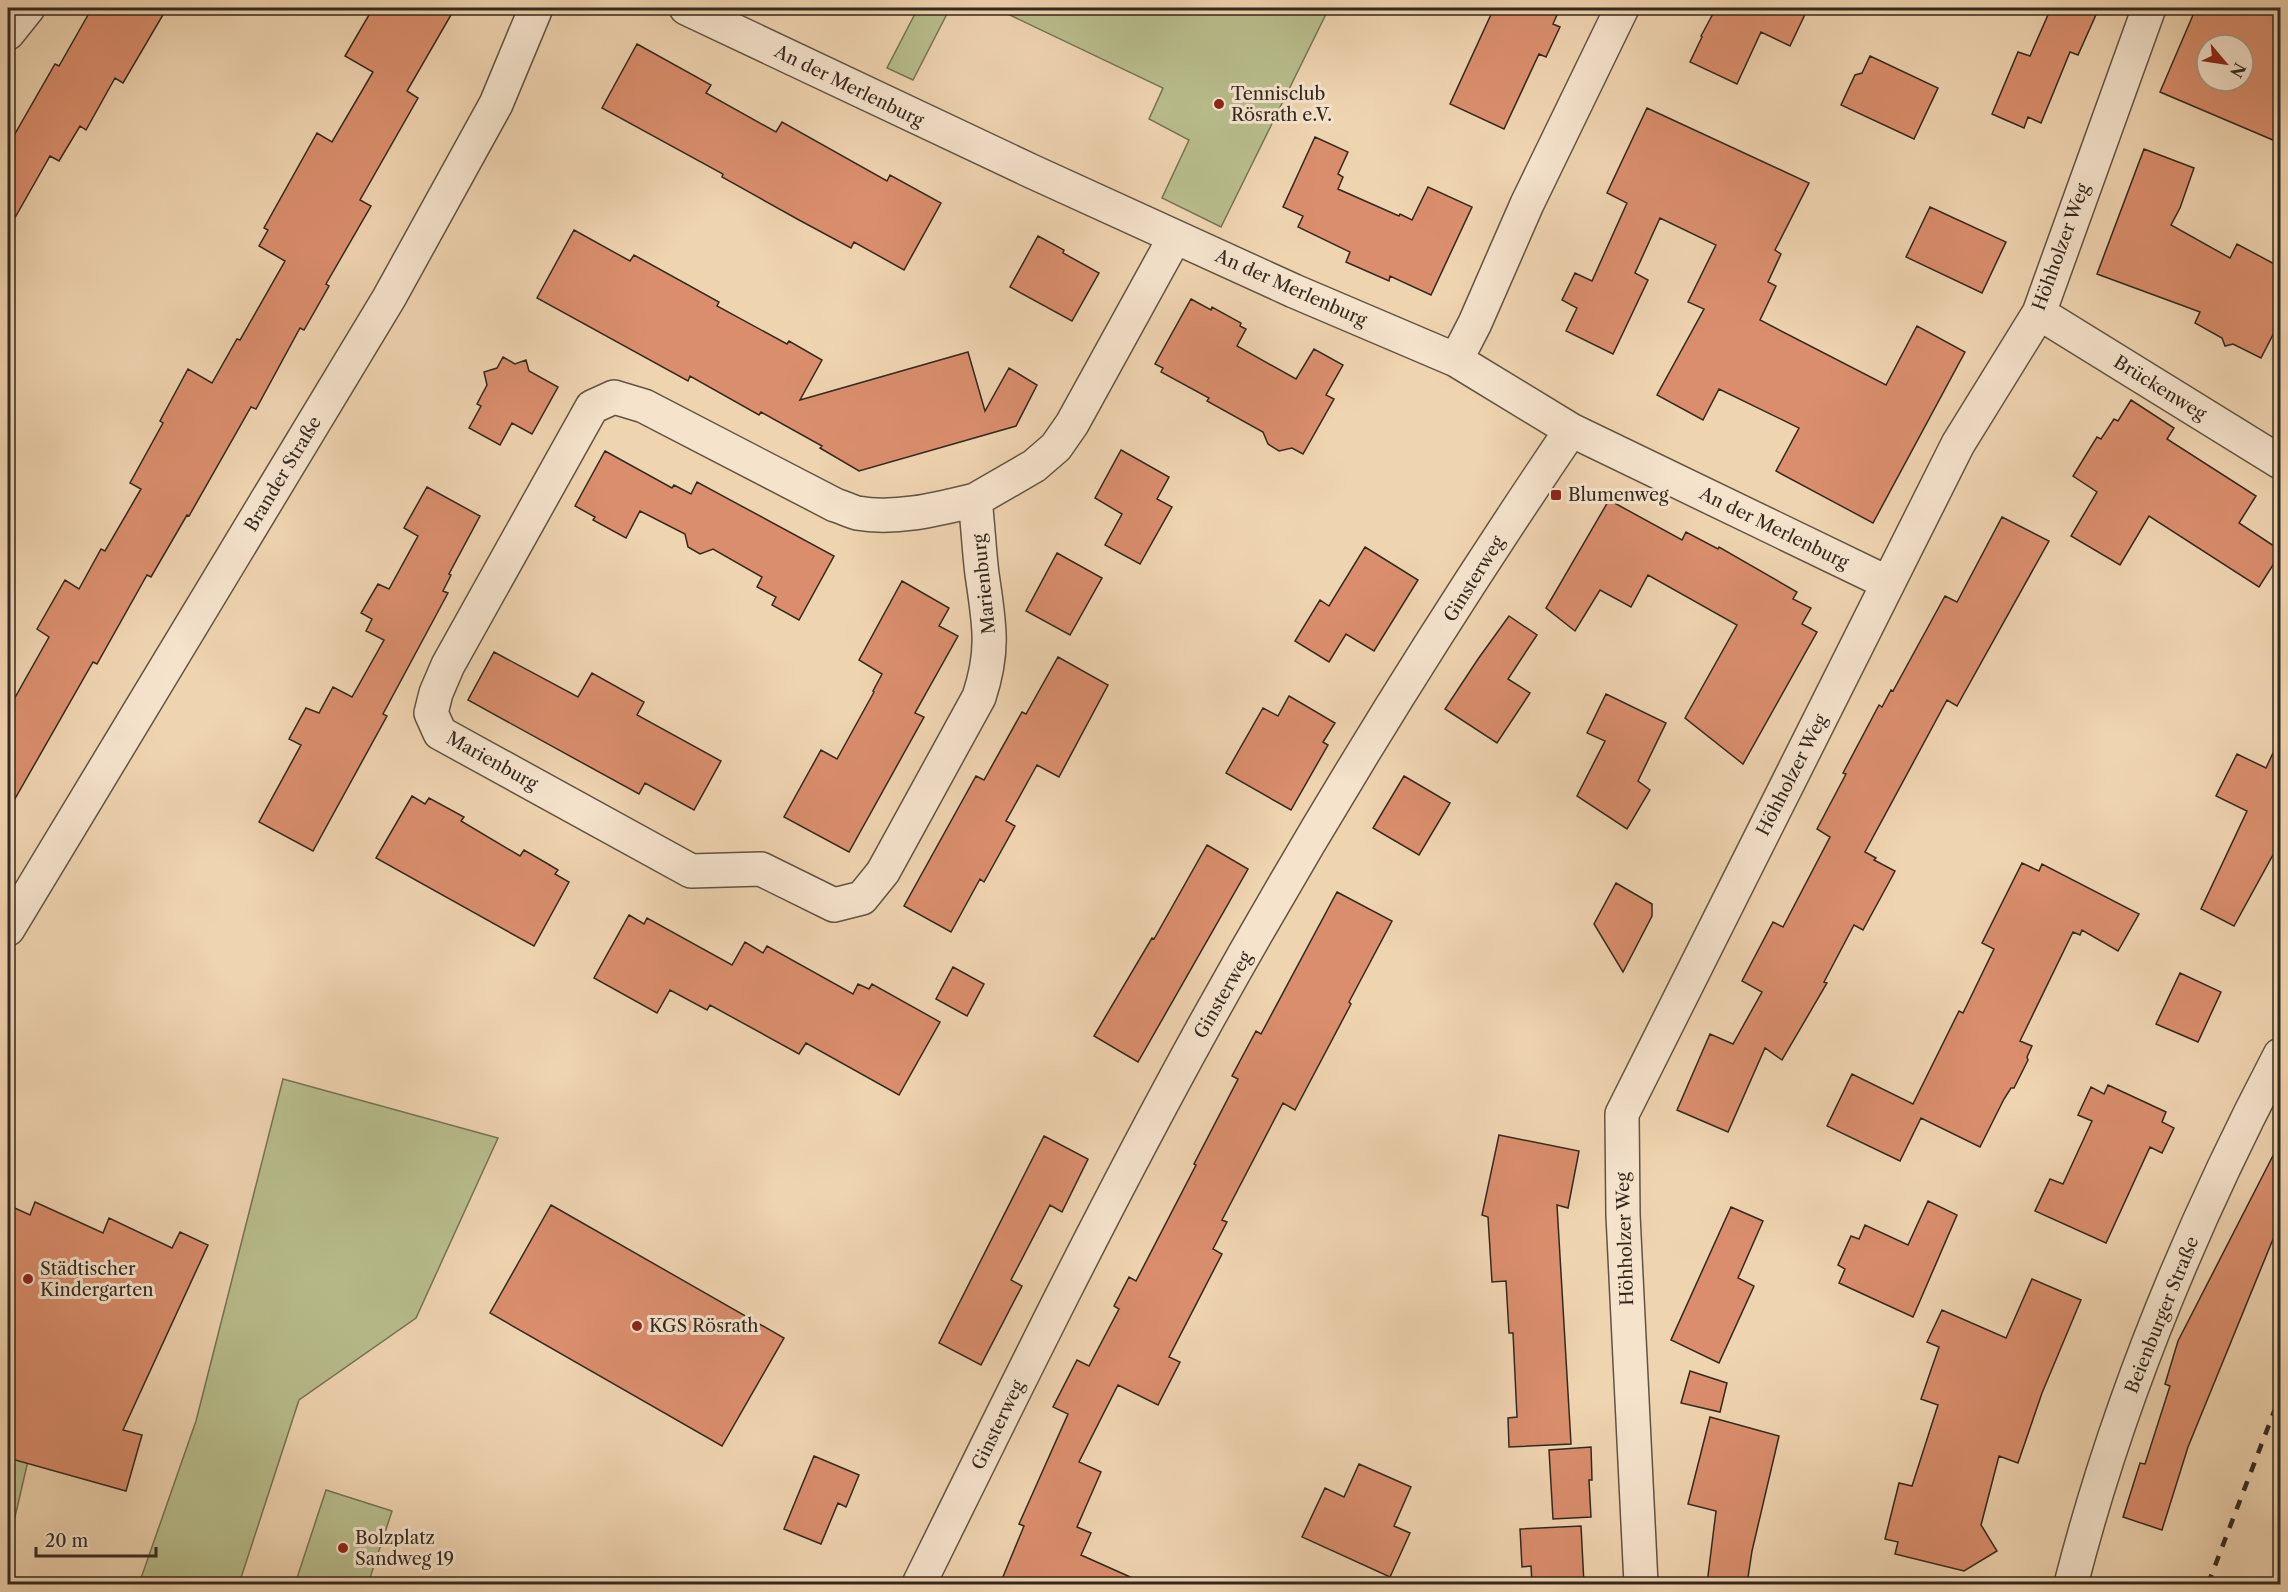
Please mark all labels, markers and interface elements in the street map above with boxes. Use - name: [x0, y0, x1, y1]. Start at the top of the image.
- north arrow: [2195, 33, 2255, 93]
- street label: An der Merlenburg: [770, 40, 928, 132]
- text: N: [2226, 59, 2250, 81]
- place label: Tennisclub Rösrath e.V.: [1231, 83, 1332, 126]
- marker: Tennisclub Rösrath e.V.: [1212, 97, 1226, 111]
- street label: Höhholzer Weg: [2028, 180, 2094, 313]
- street label: An der Merlenburg: [1211, 244, 1371, 332]
- street label: Brückenweg: [2110, 351, 2211, 425]
- street label: Brander Straße: [240, 412, 326, 536]
- street label: An der Merlenburg: [1695, 482, 1853, 574]
- place label: Blumenweg: [1568, 484, 1669, 506]
- marker: Blumenweg: [1549, 488, 1563, 502]
- street label: Marienburg: [968, 532, 1000, 635]
- street label: Ginsterweg: [1439, 532, 1509, 626]
- street label: Höhholzer Weg: [1752, 710, 1832, 839]
- street label: Marienburg: [443, 727, 542, 795]
- street label: Ginsterweg: [1189, 947, 1257, 1043]
- street label: Höhholzer Weg: [1612, 1171, 1638, 1306]
- street label: Beienburger Straße: [2120, 1233, 2204, 1397]
- place label: Städtischer Kindergarten: [40, 1258, 154, 1301]
- marker: Städtischer Kindergarten: [21, 1272, 35, 1286]
- place label: KGS Rösrath: [649, 1315, 759, 1337]
- marker: KGS Rösrath: [630, 1319, 644, 1333]
- street label: Ginsterweg: [967, 1376, 1029, 1473]
- scale bar: [36, 1520, 156, 1558]
- place label: Bolzplatz Sandweg 19: [355, 1527, 454, 1570]
- text: 20 m: [45, 1530, 89, 1552]
- marker: Bolzplatz Sandweg 19: [336, 1541, 350, 1555]

